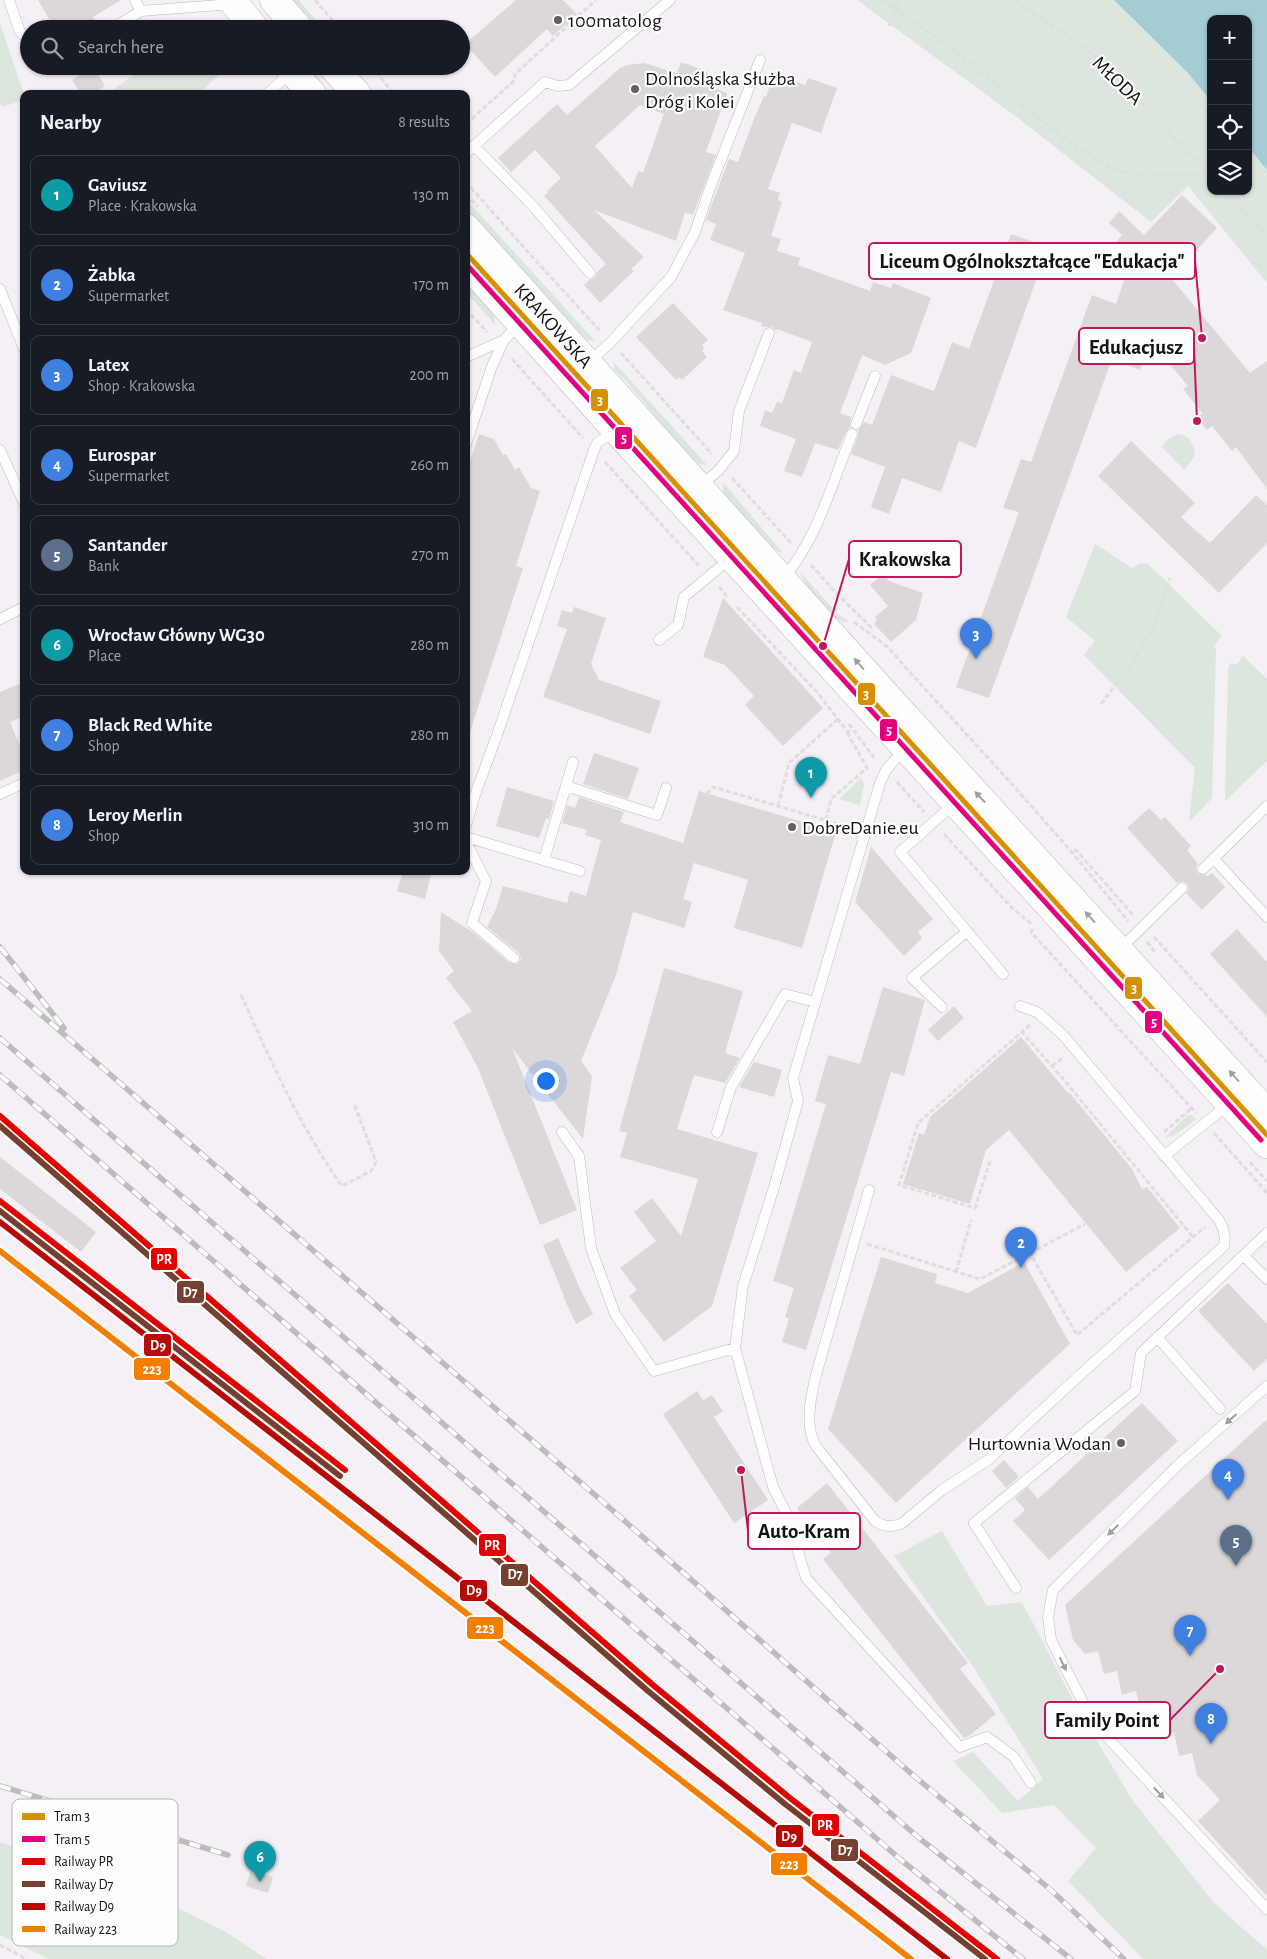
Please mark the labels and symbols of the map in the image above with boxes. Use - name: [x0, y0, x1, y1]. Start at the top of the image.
- place label: 100matolog: [568, 11, 662, 31]
- marker: 100matolog: [552, 14, 564, 26]
- street label: MŁODA: [1089, 52, 1146, 109]
- place label: Dolnośląska Służba Dróg i Kolei: [645, 69, 796, 112]
- marker: Dolnośląska Służba Dróg i Kolei: [629, 83, 641, 95]
- callout: Liceum Ogólnokształcące "Edukacja": [869, 243, 1195, 279]
- text: Liceum Ogólnokształcące "Edukacja": [879, 251, 1185, 272]
- street label: KRAKOWSKA: [510, 280, 596, 373]
- callout: Edukacjusz: [1079, 328, 1194, 364]
- text: Edukacjusz: [1089, 337, 1183, 358]
- line badge: 3: [590, 388, 609, 412]
- text: 3: [597, 394, 603, 408]
- line badge: 5: [614, 426, 633, 450]
- text: 5: [621, 432, 627, 446]
- callout: Krakowska: [849, 541, 961, 577]
- text: Krakowska: [859, 549, 951, 570]
- pin: 3: [960, 618, 992, 659]
- one-way arrow: [854, 657, 865, 670]
- line badge: 3: [857, 682, 876, 706]
- text: 3: [863, 688, 869, 702]
- line badge: 5: [879, 718, 898, 742]
- text: 5: [886, 724, 892, 738]
- pin: 1: [795, 757, 827, 798]
- one-way arrow: [974, 792, 986, 804]
- place label: DobreDanie.eu: [802, 818, 919, 838]
- marker: DobreDanie.eu: [786, 821, 798, 833]
- one-way arrow: [1084, 912, 1096, 924]
- line badge: 3: [1124, 976, 1143, 1000]
- text: 3: [1131, 982, 1137, 996]
- line badge: 5: [1144, 1010, 1163, 1034]
- text: 5: [1151, 1016, 1157, 1030]
- your location: [533, 1068, 559, 1094]
- one-way arrow: [1229, 1070, 1240, 1083]
- pin: 2: [1005, 1227, 1037, 1268]
- line badge: PR: [150, 1247, 178, 1271]
- text: PR: [156, 1253, 172, 1267]
- line badge: D7: [176, 1280, 205, 1304]
- text: D7: [182, 1286, 198, 1300]
- line badge: D9: [143, 1333, 172, 1357]
- text: D9: [150, 1339, 166, 1353]
- line badge: 223: [133, 1357, 171, 1381]
- text: 223: [142, 1363, 162, 1377]
- one-way arrow: [1225, 1413, 1237, 1425]
- place label: Hurtownia Wodan: [968, 1434, 1111, 1454]
- marker: Hurtownia Wodan: [1115, 1437, 1127, 1449]
- pin: 4: [1212, 1459, 1244, 1500]
- callout: Auto-Kram: [748, 1513, 860, 1549]
- text: Auto-Kram: [758, 1521, 850, 1542]
- one-way arrow: [1107, 1524, 1119, 1536]
- pin: 5: [1220, 1525, 1252, 1566]
- line badge: PR: [478, 1533, 507, 1557]
- text: PR: [484, 1539, 500, 1553]
- line badge: D7: [500, 1563, 529, 1587]
- text: D7: [507, 1568, 523, 1582]
- line badge: D9: [459, 1579, 488, 1602]
- text: D9: [466, 1584, 482, 1598]
- pin: 7: [1174, 1615, 1206, 1656]
- line badge: 223: [466, 1616, 504, 1640]
- text: 223: [475, 1622, 495, 1636]
- one-way arrow: [1059, 1657, 1067, 1672]
- callout: Family Point: [1045, 1702, 1170, 1738]
- pin: 8: [1195, 1703, 1227, 1744]
- text: Family Point: [1055, 1710, 1159, 1731]
- one-way arrow: [1153, 1787, 1165, 1799]
- legend: [12, 1799, 178, 1946]
- text: Tram 3: [54, 1810, 90, 1824]
- line badge: PR: [811, 1813, 840, 1837]
- text: PR: [817, 1819, 833, 1833]
- line badge: D9: [775, 1824, 804, 1848]
- text: D9: [781, 1830, 797, 1844]
- text: Tram 5: [54, 1833, 90, 1847]
- line badge: D7: [830, 1838, 859, 1862]
- pin: 6: [244, 1841, 276, 1882]
- text: D7: [837, 1844, 853, 1858]
- line badge: 223: [770, 1852, 808, 1876]
- text: Railway PR: [54, 1855, 114, 1869]
- text: 223: [779, 1858, 799, 1872]
- text: Railway D7: [54, 1878, 114, 1892]
- text: Railway D9: [54, 1900, 114, 1914]
- text: Railway 223: [54, 1923, 117, 1937]

